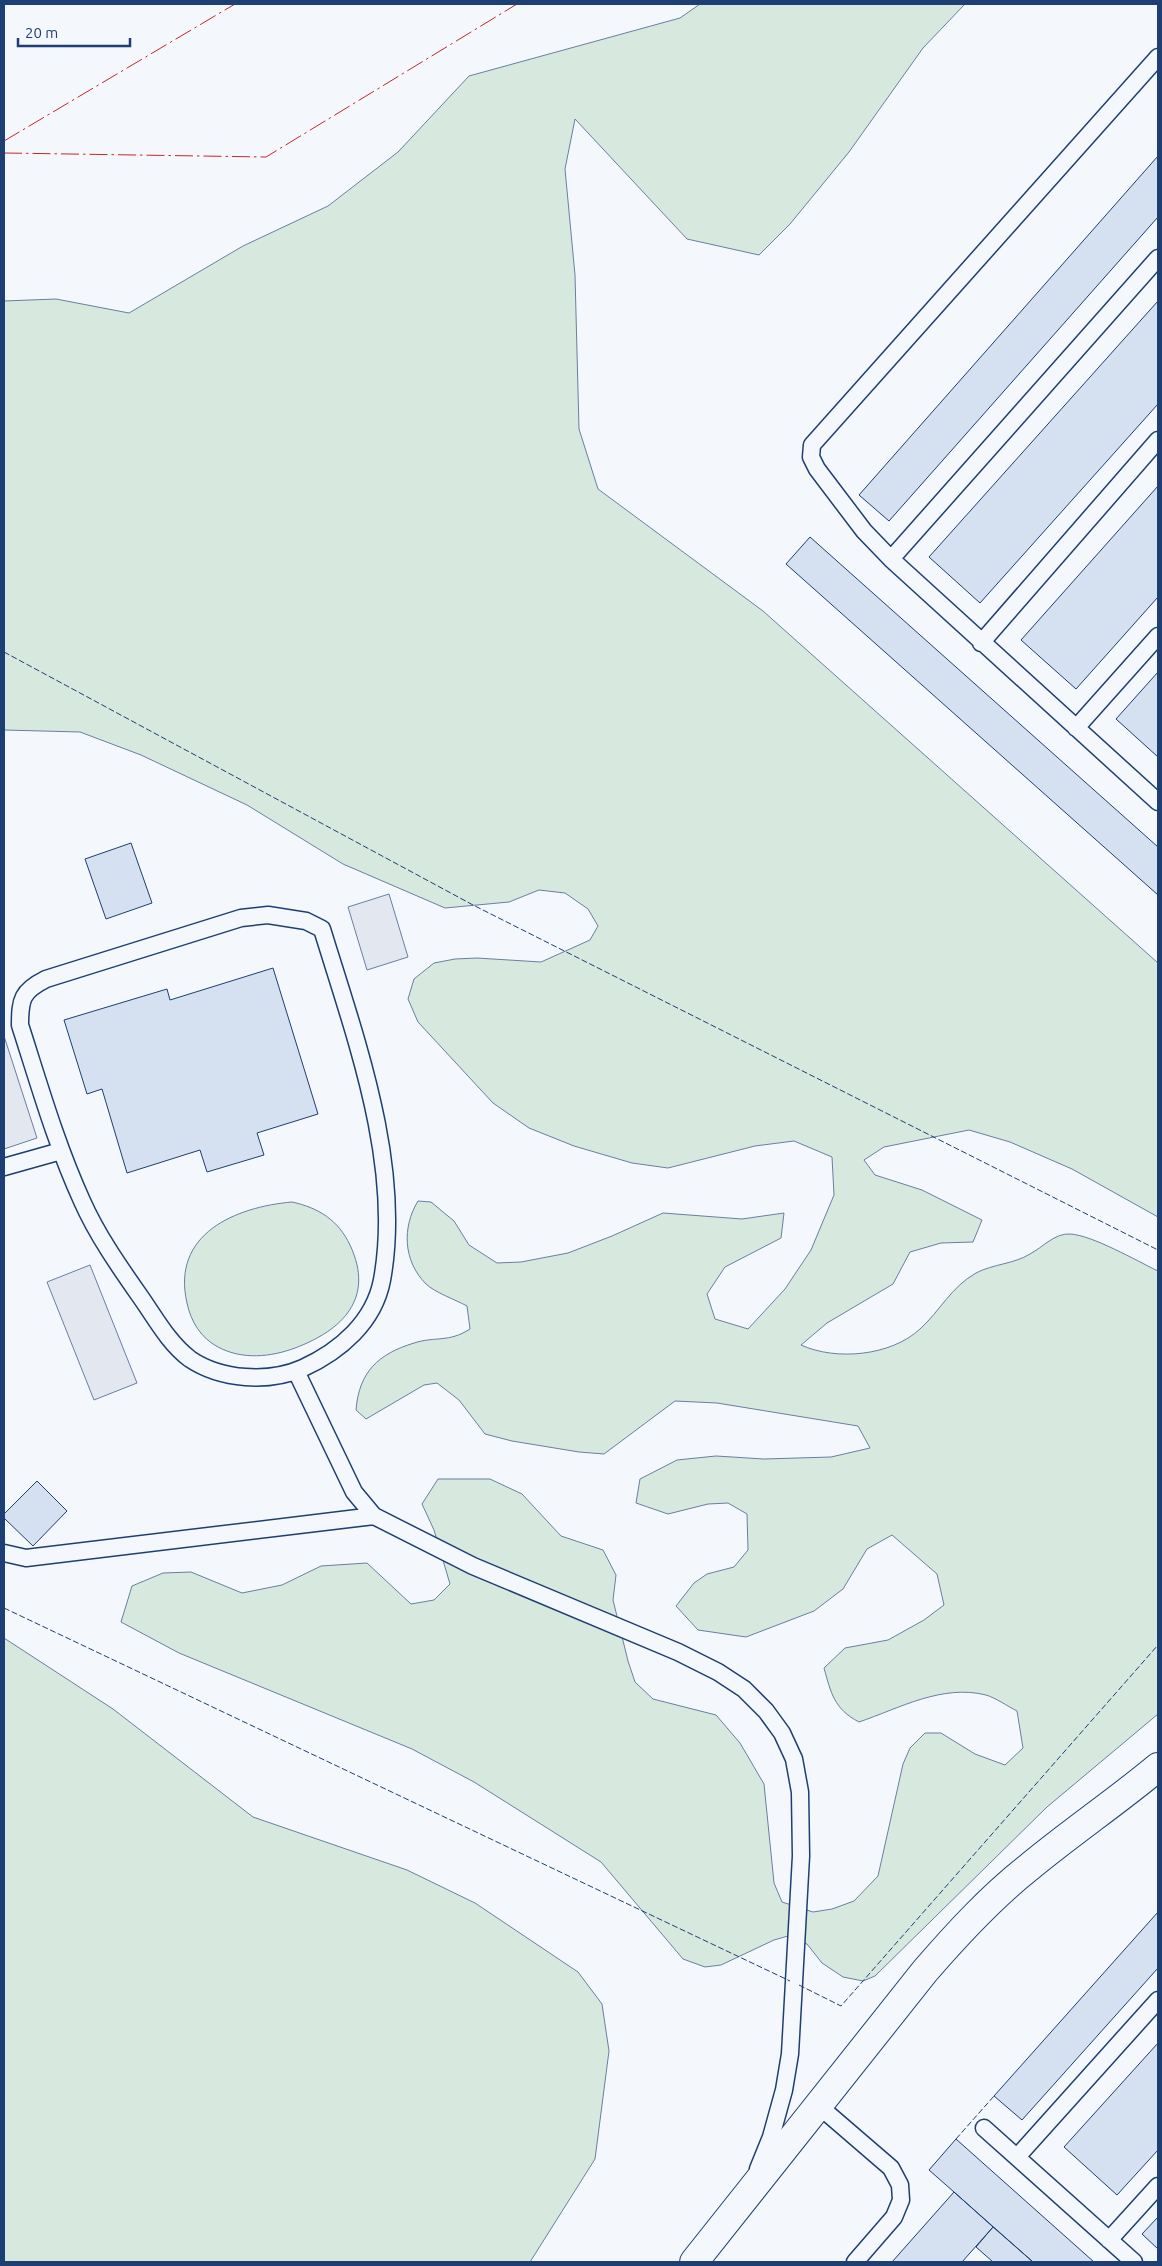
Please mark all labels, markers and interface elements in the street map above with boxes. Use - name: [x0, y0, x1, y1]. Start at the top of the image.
- scale bar: [18, 15, 130, 47]
- text: 20 m: [25, 24, 58, 41]

